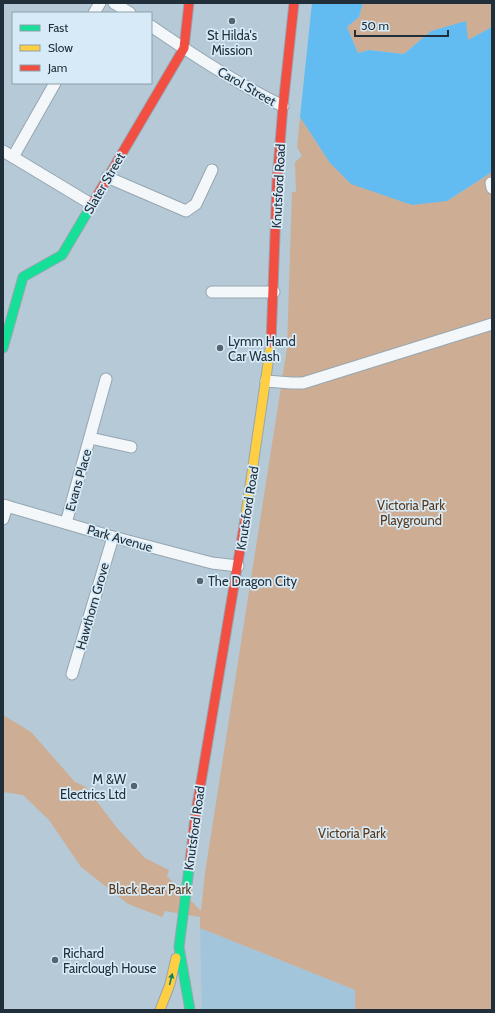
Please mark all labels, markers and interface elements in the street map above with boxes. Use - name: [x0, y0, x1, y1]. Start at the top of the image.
- legend: [12, 12, 152, 84]
- scale bar: [355, 12, 448, 38]
- marker: St Hilda's Mission: [227, 16, 237, 26]
- text: 50 m: [361, 18, 389, 33]
- text: Fast: [48, 20, 68, 35]
- place label: St Hilda's Mission: [207, 27, 258, 58]
- text: Slow: [48, 40, 73, 55]
- text: Jam: [47, 60, 67, 75]
- street label: Carol Street: [215, 63, 280, 109]
- street label: Knutsford Road: [268, 143, 288, 229]
- street label: Slater Street: [80, 149, 128, 216]
- place label: Lymm Hand Car Wash: [228, 333, 296, 364]
- marker: Lymm Hand Car Wash: [215, 343, 225, 353]
- street label: Evans Place: [61, 447, 95, 513]
- street label: Knutsford Road: [232, 465, 262, 551]
- park label: Victoria Park Playground: [377, 497, 445, 528]
- street label: Park Avenue: [85, 521, 155, 555]
- street label: Hawthorn Grove: [72, 560, 112, 651]
- place label: The Dragon City: [208, 573, 297, 589]
- marker: The Dragon City: [195, 576, 205, 586]
- place label: M &W Electrics Ltd: [60, 771, 127, 802]
- marker: M &W Electrics Ltd: [129, 781, 139, 791]
- street label: Knutsford Road: [180, 785, 208, 871]
- park label: Victoria Park: [318, 825, 386, 841]
- park label: Black Bear Park: [109, 881, 192, 897]
- place label: Richard Fairclough House: [63, 945, 157, 976]
- marker: Richard Fairclough House: [50, 955, 60, 965]
- one-way arrow: [169, 973, 175, 985]

